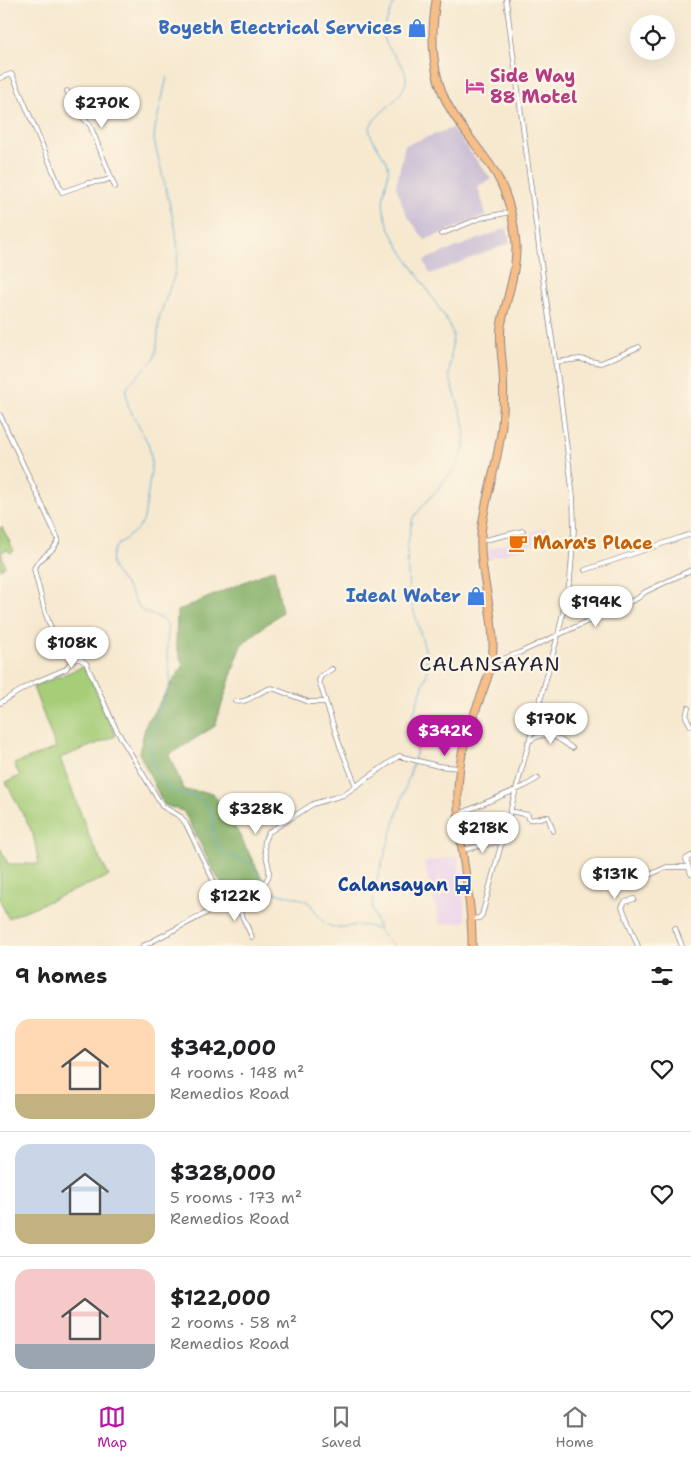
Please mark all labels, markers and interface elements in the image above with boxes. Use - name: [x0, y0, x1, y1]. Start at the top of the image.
- map controls: [630, 15, 675, 60]
- button: locate: [630, 15, 675, 60]
- place label: Boyeth Electrical Services: [158, 16, 402, 40]
- shop icon: Boyeth Electrical Services: [406, 17, 428, 39]
- place label: Side Way 88 Motel: [490, 64, 577, 109]
- hotel icon: Side Way 88 Motel: [464, 75, 486, 97]
- pin: $270K: [67, 86, 137, 129]
- text: $270K: [75, 92, 129, 113]
- place label: Mara's Place: [533, 531, 653, 555]
- cafe icon: Mara's Place: [507, 532, 529, 554]
- place label: Ideal Water: [346, 584, 461, 608]
- shop icon: Ideal Water: [465, 585, 487, 607]
- pin: $194K: [561, 586, 631, 628]
- text: $194K: [571, 591, 621, 612]
- pin: $108K: [37, 626, 107, 669]
- text: $108K: [47, 632, 97, 653]
- district label: CALANSAYAN: [419, 651, 561, 677]
- pin: $170K: [516, 702, 586, 745]
- text: $170K: [526, 708, 576, 729]
- pin: $342K: [410, 714, 480, 757]
- text: $342K: [418, 720, 472, 741]
- pin: $328K: [221, 792, 291, 835]
- text: $328K: [229, 798, 283, 819]
- pin: $218K: [448, 812, 518, 854]
- text: $218K: [458, 817, 508, 838]
- pin: $131K: [580, 858, 650, 900]
- text: $131K: [592, 863, 638, 884]
- place label: Calansayan: [338, 873, 448, 897]
- bus stop icon: Calansayan: [452, 874, 474, 896]
- pin: $122K: [200, 880, 270, 922]
- text: $122K: [210, 885, 260, 906]
- text: 9 homes: [15, 962, 107, 990]
- icon: filters: [648, 962, 676, 990]
- text: $342,000: [170, 1034, 276, 1062]
- icon: home: [55, 1039, 115, 1099]
- icon: heart: [648, 1055, 676, 1083]
- text: 4 rooms · 148 m²: [170, 1062, 304, 1083]
- text: Remedios Road: [170, 1083, 290, 1104]
- text: $328,000: [170, 1159, 276, 1187]
- icon: home: [55, 1164, 115, 1224]
- icon: heart: [648, 1180, 676, 1208]
- text: 5 rooms · 173 m²: [170, 1187, 302, 1208]
- text: Remedios Road: [170, 1208, 290, 1229]
- text: $122,000: [170, 1284, 271, 1312]
- icon: home: [55, 1289, 115, 1349]
- icon: heart: [648, 1305, 676, 1333]
- text: 2 rooms · 58 m²: [170, 1312, 297, 1333]
- text: Remedios Road: [170, 1333, 290, 1354]
- tab: Map: [97, 1403, 127, 1451]
- tab: Saved: [321, 1403, 361, 1451]
- tab: Home: [555, 1403, 594, 1451]

